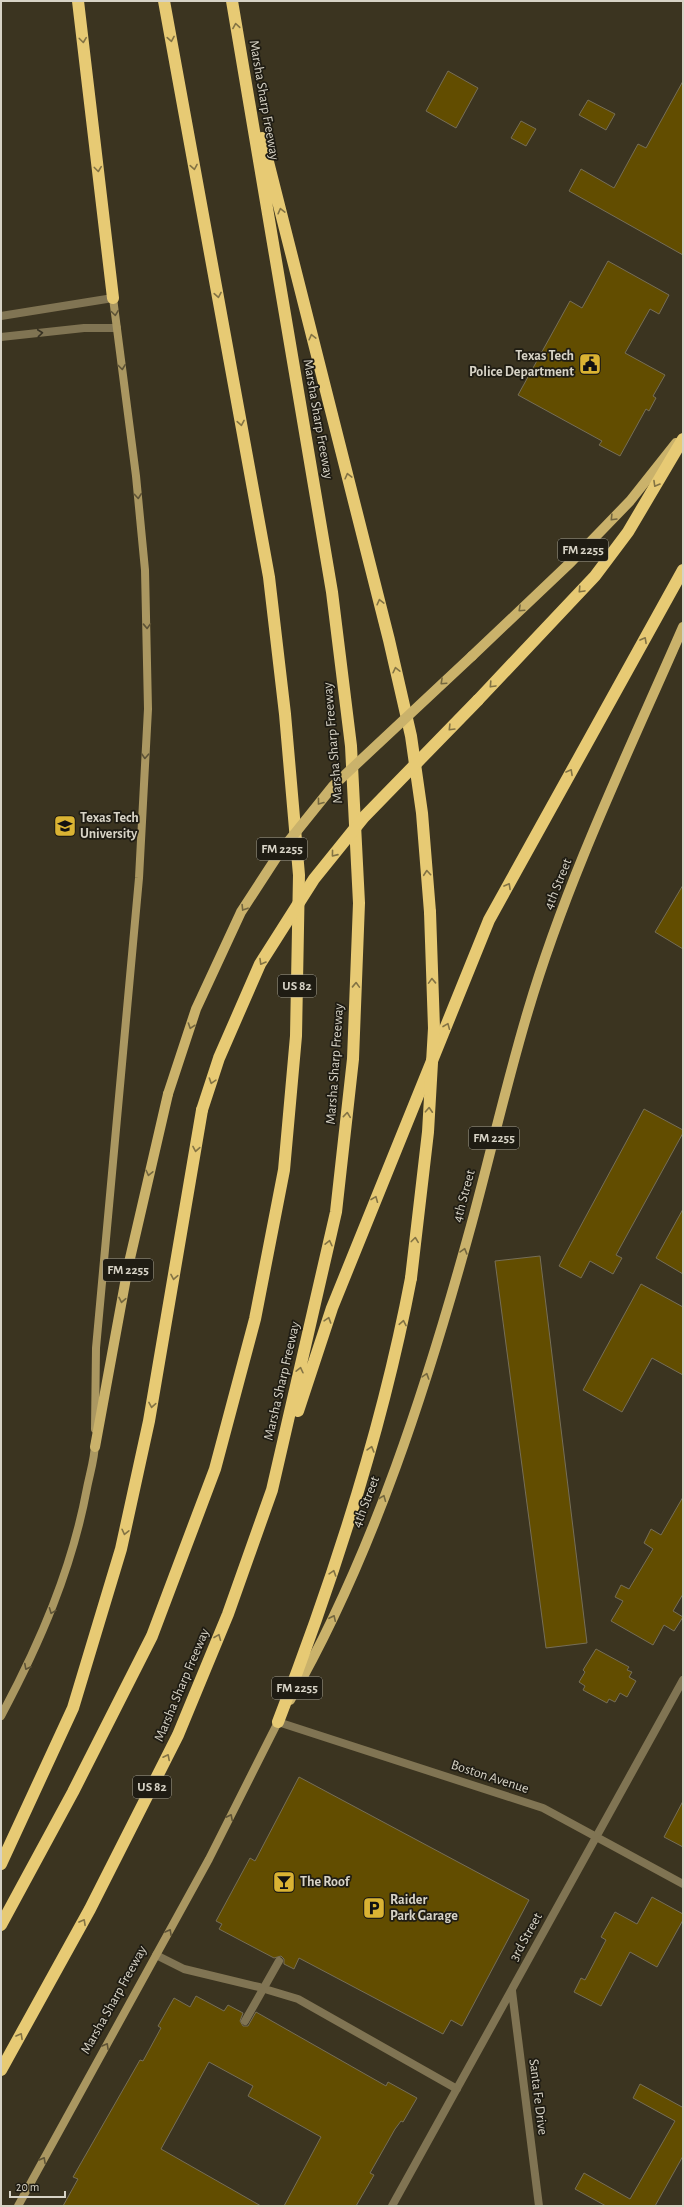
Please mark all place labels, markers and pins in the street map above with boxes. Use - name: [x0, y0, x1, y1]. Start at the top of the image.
- place label: Texas Tech Police Department: [469, 349, 574, 379]
- public building icon: Texas Tech Police Department: [577, 351, 603, 377]
- place label: Texas Tech University: [80, 811, 139, 841]
- school or university icon: Texas Tech University: [52, 813, 78, 839]
- bar icon: The Roof: [271, 1869, 297, 1895]
- place label: The Roof: [300, 1875, 351, 1889]
- place label: Raider Park Garage: [390, 1893, 458, 1923]
- parking icon: Raider Park Garage: [361, 1895, 387, 1921]

